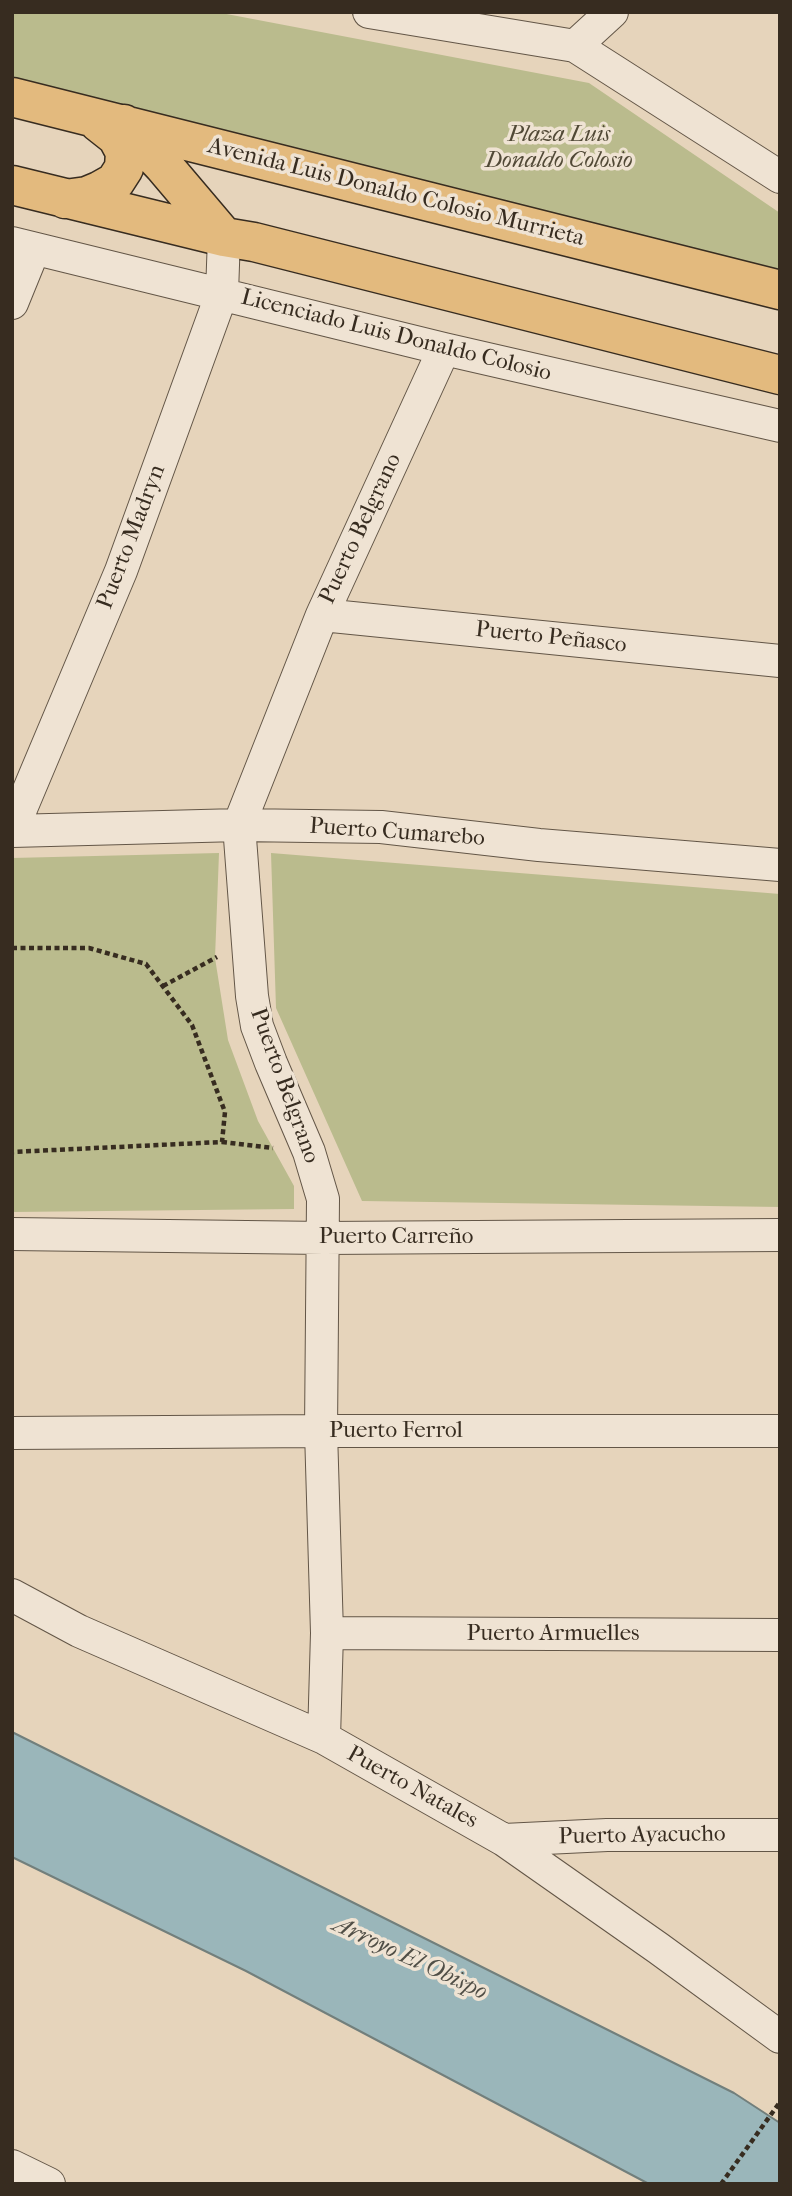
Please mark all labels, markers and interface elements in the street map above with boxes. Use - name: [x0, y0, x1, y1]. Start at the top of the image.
- park label: Plaza Luis Donaldo Colosio: [485, 121, 633, 175]
- street label: Avenida Luis Donaldo Colosio Murrieta: [205, 133, 587, 253]
- street label: Licenciado Luis Donaldo Colosio: [238, 284, 554, 388]
- street label: Puerto Belgrano: [314, 449, 408, 609]
- street label: Puerto Madryn: [92, 461, 172, 613]
- street label: Puerto Peñasco: [474, 616, 628, 660]
- street label: Puerto Cumarebo: [308, 813, 486, 853]
- street label: Puerto Belgrano: [243, 1005, 325, 1167]
- street label: Puerto Carreño: [319, 1223, 473, 1251]
- street label: Puerto Ferrol: [329, 1417, 463, 1445]
- street label: Puerto Armuelles: [466, 1620, 640, 1648]
- street label: Puerto Natales: [342, 1741, 482, 1835]
- street label: Puerto Ayacucho: [558, 1821, 726, 1851]
- water label: Arroyo El Obispo: [328, 1911, 492, 2007]

